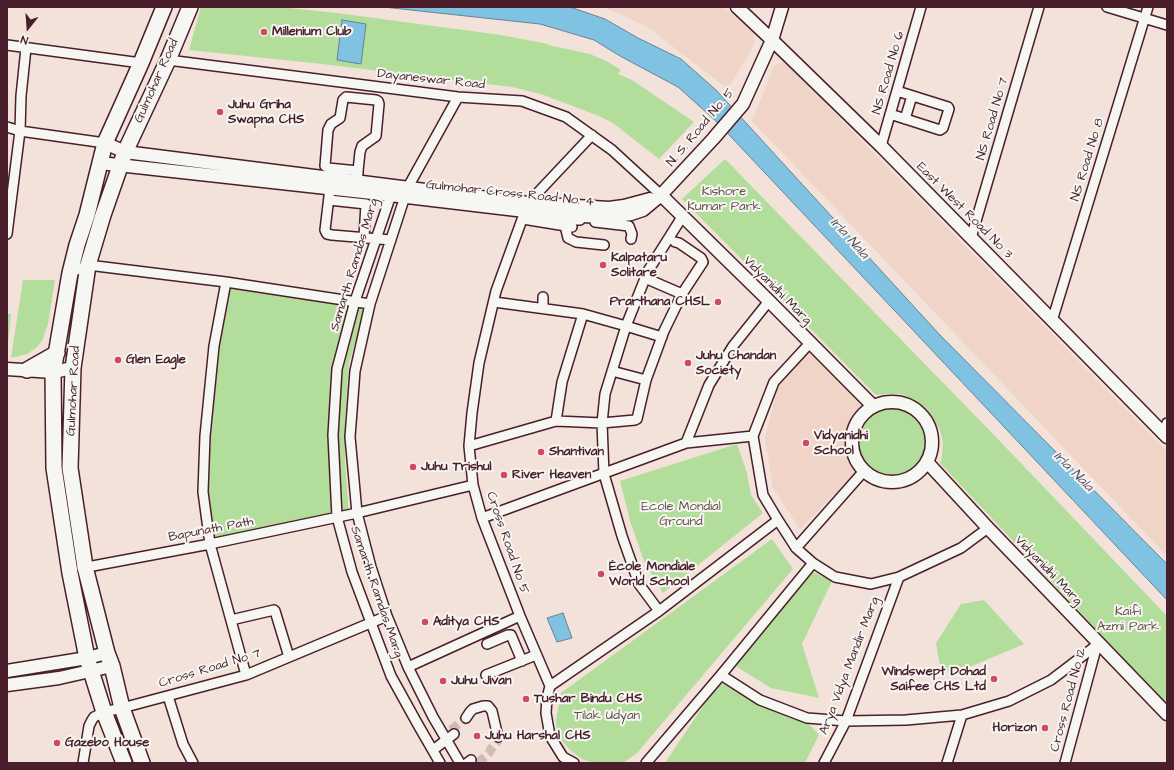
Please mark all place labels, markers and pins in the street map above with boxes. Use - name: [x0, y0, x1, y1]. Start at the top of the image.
- place label: Millenium Club: [272, 24, 351, 40]
- marker: Millenium Club: [259, 27, 269, 37]
- place label: Juhu Griha Swapna CHS: [228, 97, 304, 128]
- marker: Juhu Griha Swapna CHS: [215, 107, 225, 117]
- place label: Kalpataru Solitare: [611, 250, 667, 281]
- marker: Kalpataru Solitare: [598, 260, 608, 270]
- place label: Prarthana CHSL: [610, 294, 710, 310]
- marker: Prarthana CHSL: [713, 297, 723, 307]
- place label: Juhu Chandan Society: [696, 348, 776, 379]
- place label: Glen Eagle: [126, 352, 186, 368]
- marker: Glen Eagle: [113, 355, 123, 365]
- marker: Juhu Chandan Society: [683, 358, 693, 368]
- place label: Vidyanidhi School: [814, 428, 868, 459]
- marker: Vidyanidhi School: [801, 438, 811, 448]
- place label: Shantivan: [549, 444, 604, 460]
- marker: Shantivan: [536, 447, 546, 457]
- place label: Juhu Trishul: [421, 459, 492, 475]
- marker: Juhu Trishul: [408, 462, 418, 472]
- place label: River Heaven: [512, 467, 591, 483]
- marker: River Heaven: [499, 470, 509, 480]
- place label: École Mondiale World School: [609, 559, 695, 590]
- marker: École Mondiale World School: [596, 569, 606, 579]
- place label: Aditya CHS: [433, 614, 500, 630]
- marker: Aditya CHS: [420, 617, 430, 627]
- place label: Windswept Dohad Saifee CHS Ltd: [881, 664, 986, 695]
- place label: Juhu Jivan: [451, 673, 511, 689]
- marker: Windswept Dohad Saifee CHS Ltd: [989, 674, 999, 684]
- marker: Juhu Jivan: [438, 676, 448, 686]
- place label: Tushar Bindu CHS: [534, 691, 642, 707]
- marker: Tushar Bindu CHS: [521, 694, 531, 704]
- place label: Horizon: [992, 720, 1037, 736]
- marker: Horizon: [1040, 723, 1050, 733]
- place label: Juhu Harshal CHS: [485, 728, 591, 744]
- marker: Juhu Harshal CHS: [472, 731, 482, 741]
- place label: Gazebo House: [65, 735, 149, 751]
- marker: Gazebo House: [52, 738, 62, 748]

